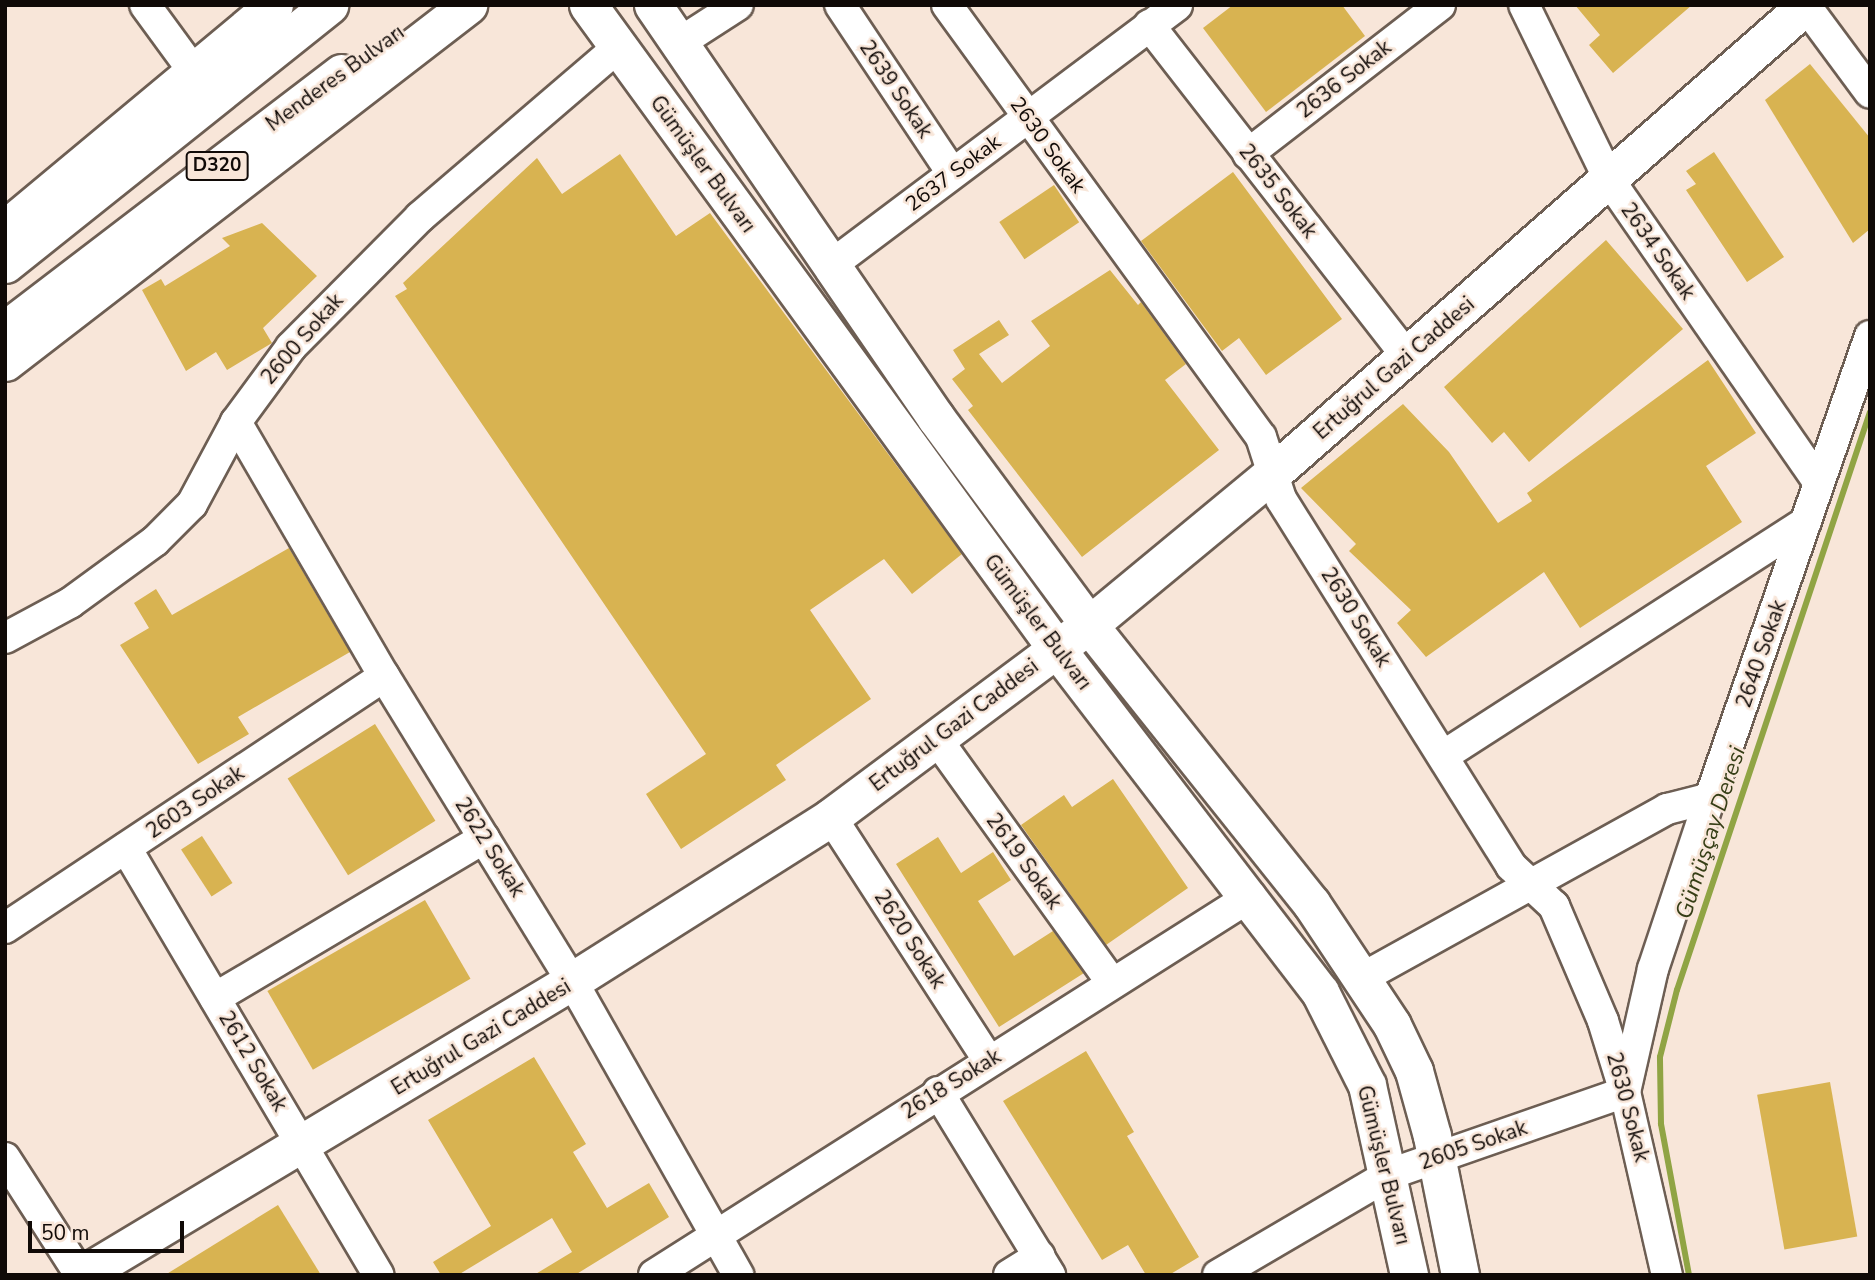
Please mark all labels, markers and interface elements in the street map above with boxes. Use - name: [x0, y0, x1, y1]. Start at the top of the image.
- street label: Menderes Bulvarı: [261, 19, 409, 137]
- street label: 2636 Sokak: [1292, 34, 1396, 124]
- street label: 2639 Sokak: [854, 35, 938, 143]
- street label: Gümüşler Bulvarı: [645, 91, 761, 237]
- street label: 2630 Sokak: [1005, 92, 1091, 198]
- street label: 2637 Sokak: [901, 129, 1005, 217]
- street label: 2635 Sokak: [1233, 139, 1323, 243]
- road number: D320: [186, 150, 248, 182]
- street label: 2634 Sokak: [1615, 198, 1701, 304]
- street label: 2600 Sokak: [256, 288, 348, 390]
- street label: Ertuğrul Gazi Caddesi: [1309, 291, 1479, 445]
- street label: Gümüşler Bulvarı: [979, 549, 1097, 695]
- street label: 2630 Sokak: [1316, 563, 1396, 671]
- street label: 2640 Sokak: [1731, 597, 1791, 711]
- street label: Ertuğrul Gazi Caddesi: [865, 653, 1043, 797]
- water label: Gümüşçay Deresi: [1670, 743, 1752, 923]
- street label: 2603 Sokak: [141, 760, 249, 844]
- street label: 2622 Sokak: [450, 793, 530, 901]
- street label: 2619 Sokak: [981, 808, 1067, 914]
- street label: 2620 Sokak: [869, 885, 951, 993]
- street label: Ertuğrul Gazi Caddesi: [387, 974, 575, 1100]
- street label: 2612 Sokak: [213, 1006, 293, 1116]
- street label: 2618 Sokak: [897, 1044, 1005, 1124]
- street label: 2630 Sokak: [1601, 1049, 1655, 1165]
- street label: Gümüşler Bulvarı: [1352, 1083, 1416, 1247]
- street label: 2605 Sokak: [1416, 1115, 1530, 1175]
- scale bar: [32, 1206, 187, 1250]
- text: 50 m: [41, 1219, 90, 1247]

